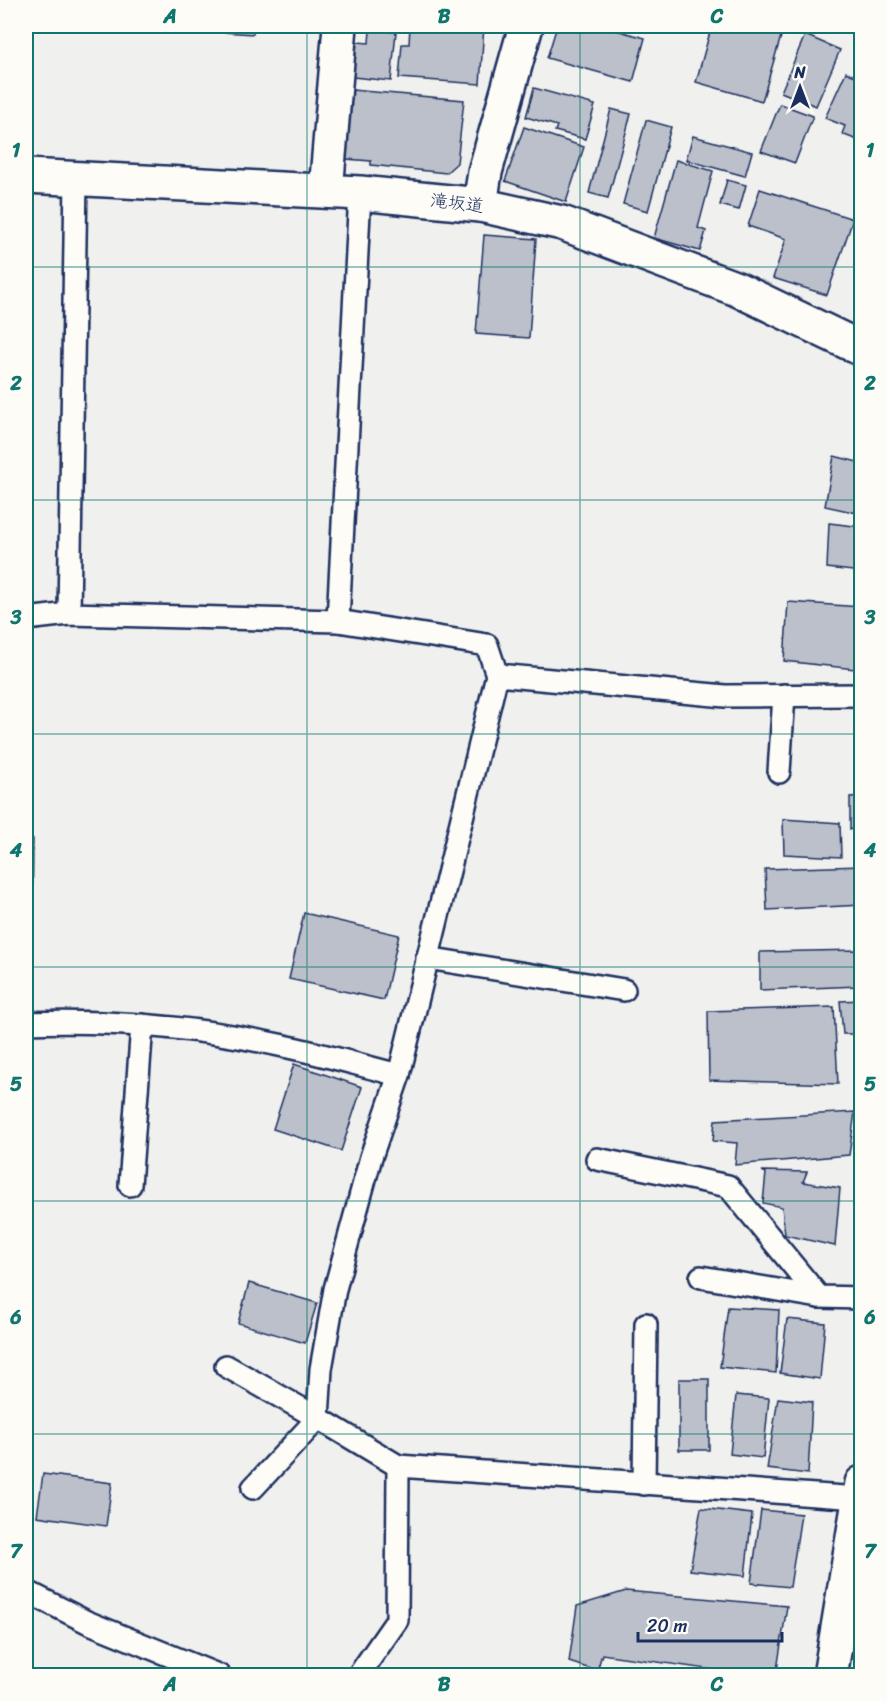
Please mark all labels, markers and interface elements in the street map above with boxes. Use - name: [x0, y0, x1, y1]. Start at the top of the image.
- text: A: [162, 0, 177, 34]
- text: B: [438, 0, 451, 34]
- text: C: [710, 0, 724, 34]
- north arrow: [770, 57, 830, 117]
- text: N: [793, 58, 806, 87]
- text: 1: [12, 133, 21, 168]
- text: 1: [866, 133, 875, 168]
- street label: 滝坂道: [428, 184, 486, 222]
- text: 2: [9, 366, 22, 401]
- text: 2: [863, 366, 876, 401]
- text: 3: [10, 600, 22, 635]
- text: 3: [864, 600, 876, 635]
- text: 4: [9, 833, 23, 868]
- text: 4: [863, 833, 877, 868]
- text: 5: [10, 1067, 22, 1102]
- text: 5: [864, 1067, 876, 1102]
- text: 6: [9, 1300, 22, 1335]
- text: 6: [863, 1300, 876, 1335]
- text: 7: [10, 1534, 23, 1569]
- text: 7: [864, 1534, 877, 1569]
- scale bar: [638, 1605, 782, 1643]
- text: 20 m: [647, 1610, 687, 1642]
- text: A: [162, 1667, 177, 1701]
- text: B: [438, 1667, 451, 1701]
- text: C: [710, 1667, 724, 1701]

